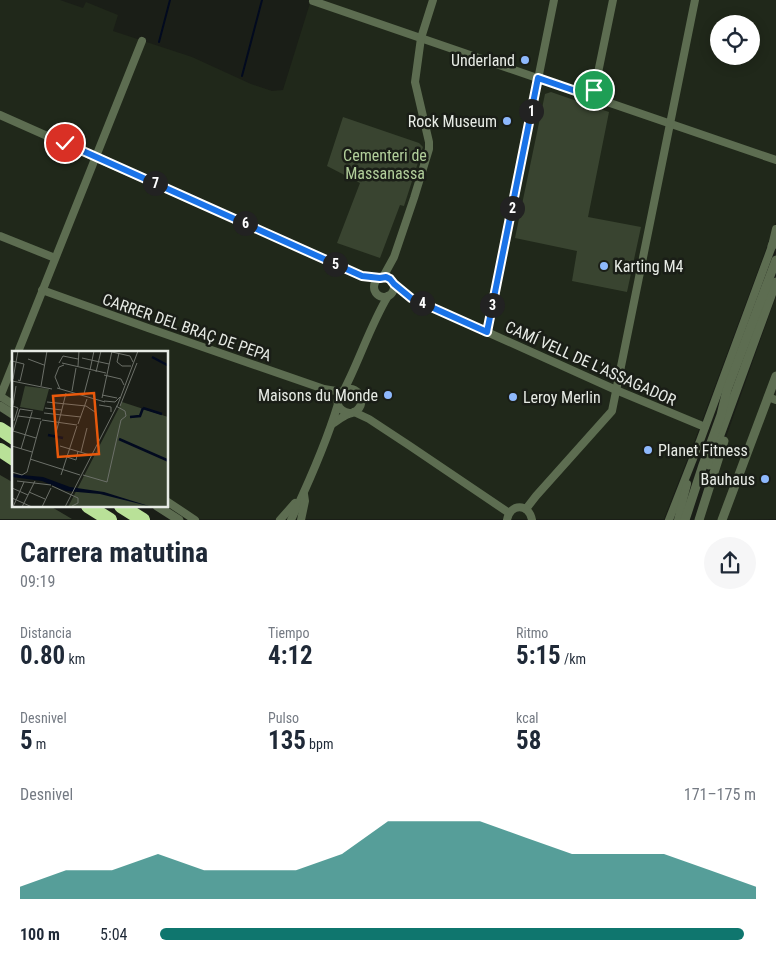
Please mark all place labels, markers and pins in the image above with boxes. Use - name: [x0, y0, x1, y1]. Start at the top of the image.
- place label: Underland: [451, 51, 515, 70]
- marker: Underland: [519, 54, 531, 66]
- pin: [573, 69, 615, 111]
- pin: 1: [518, 98, 544, 124]
- place label: Rock Museum: [408, 112, 497, 131]
- marker: Rock Museum: [501, 115, 513, 127]
- pin: [44, 122, 86, 164]
- pin: 7: [142, 170, 168, 196]
- pin: 2: [500, 196, 524, 220]
- pin: 6: [232, 210, 258, 236]
- pin: 5: [322, 252, 348, 276]
- place label: Karting M4: [614, 257, 683, 276]
- marker: Karting M4: [598, 260, 610, 272]
- pin: 4: [410, 290, 434, 316]
- pin: 3: [480, 292, 504, 318]
- place label: Maisons du Monde: [258, 386, 378, 405]
- place label: Leroy Merlin: [523, 388, 601, 407]
- marker: Maisons du Monde: [382, 389, 394, 401]
- marker: Leroy Merlin: [507, 391, 519, 403]
- place label: Planet Fitness: [658, 441, 748, 460]
- marker: Planet Fitness: [642, 444, 654, 456]
- place label: Bauhaus: [700, 470, 755, 489]
- marker: Bauhaus: [759, 473, 771, 485]

